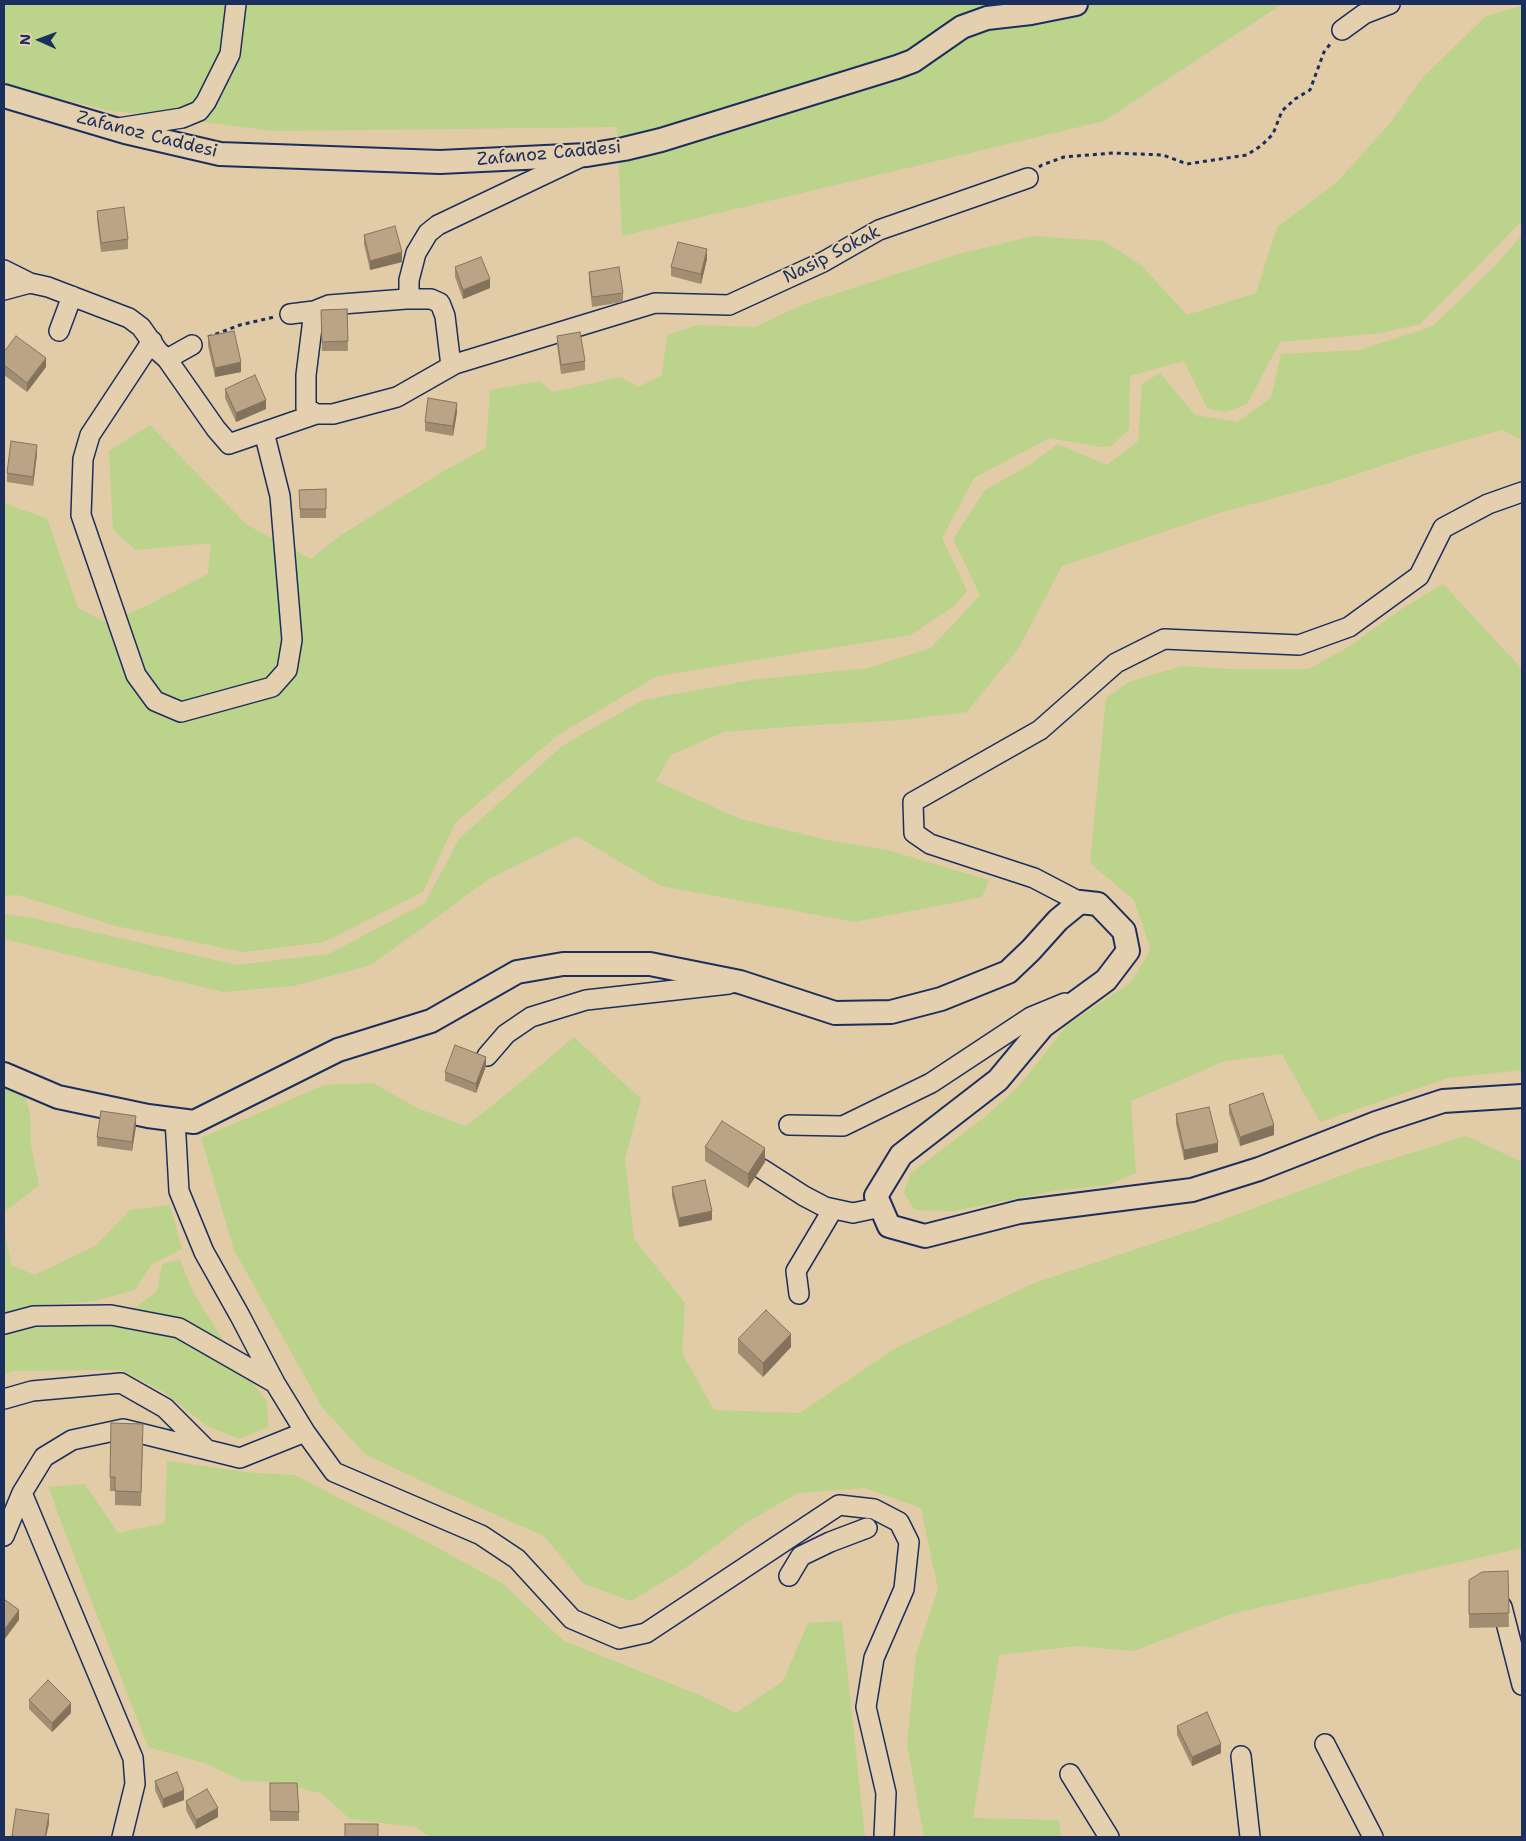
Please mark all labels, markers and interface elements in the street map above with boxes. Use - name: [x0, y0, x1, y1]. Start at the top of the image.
- north arrow: [15, 15, 65, 65]
- text: N: [16, 34, 34, 45]
- street label: Zafanoz Caddesi: [74, 107, 220, 163]
- street label: Zafanoz Caddesi: [476, 137, 622, 171]
- street label: Nasip Sokak: [780, 221, 884, 289]

